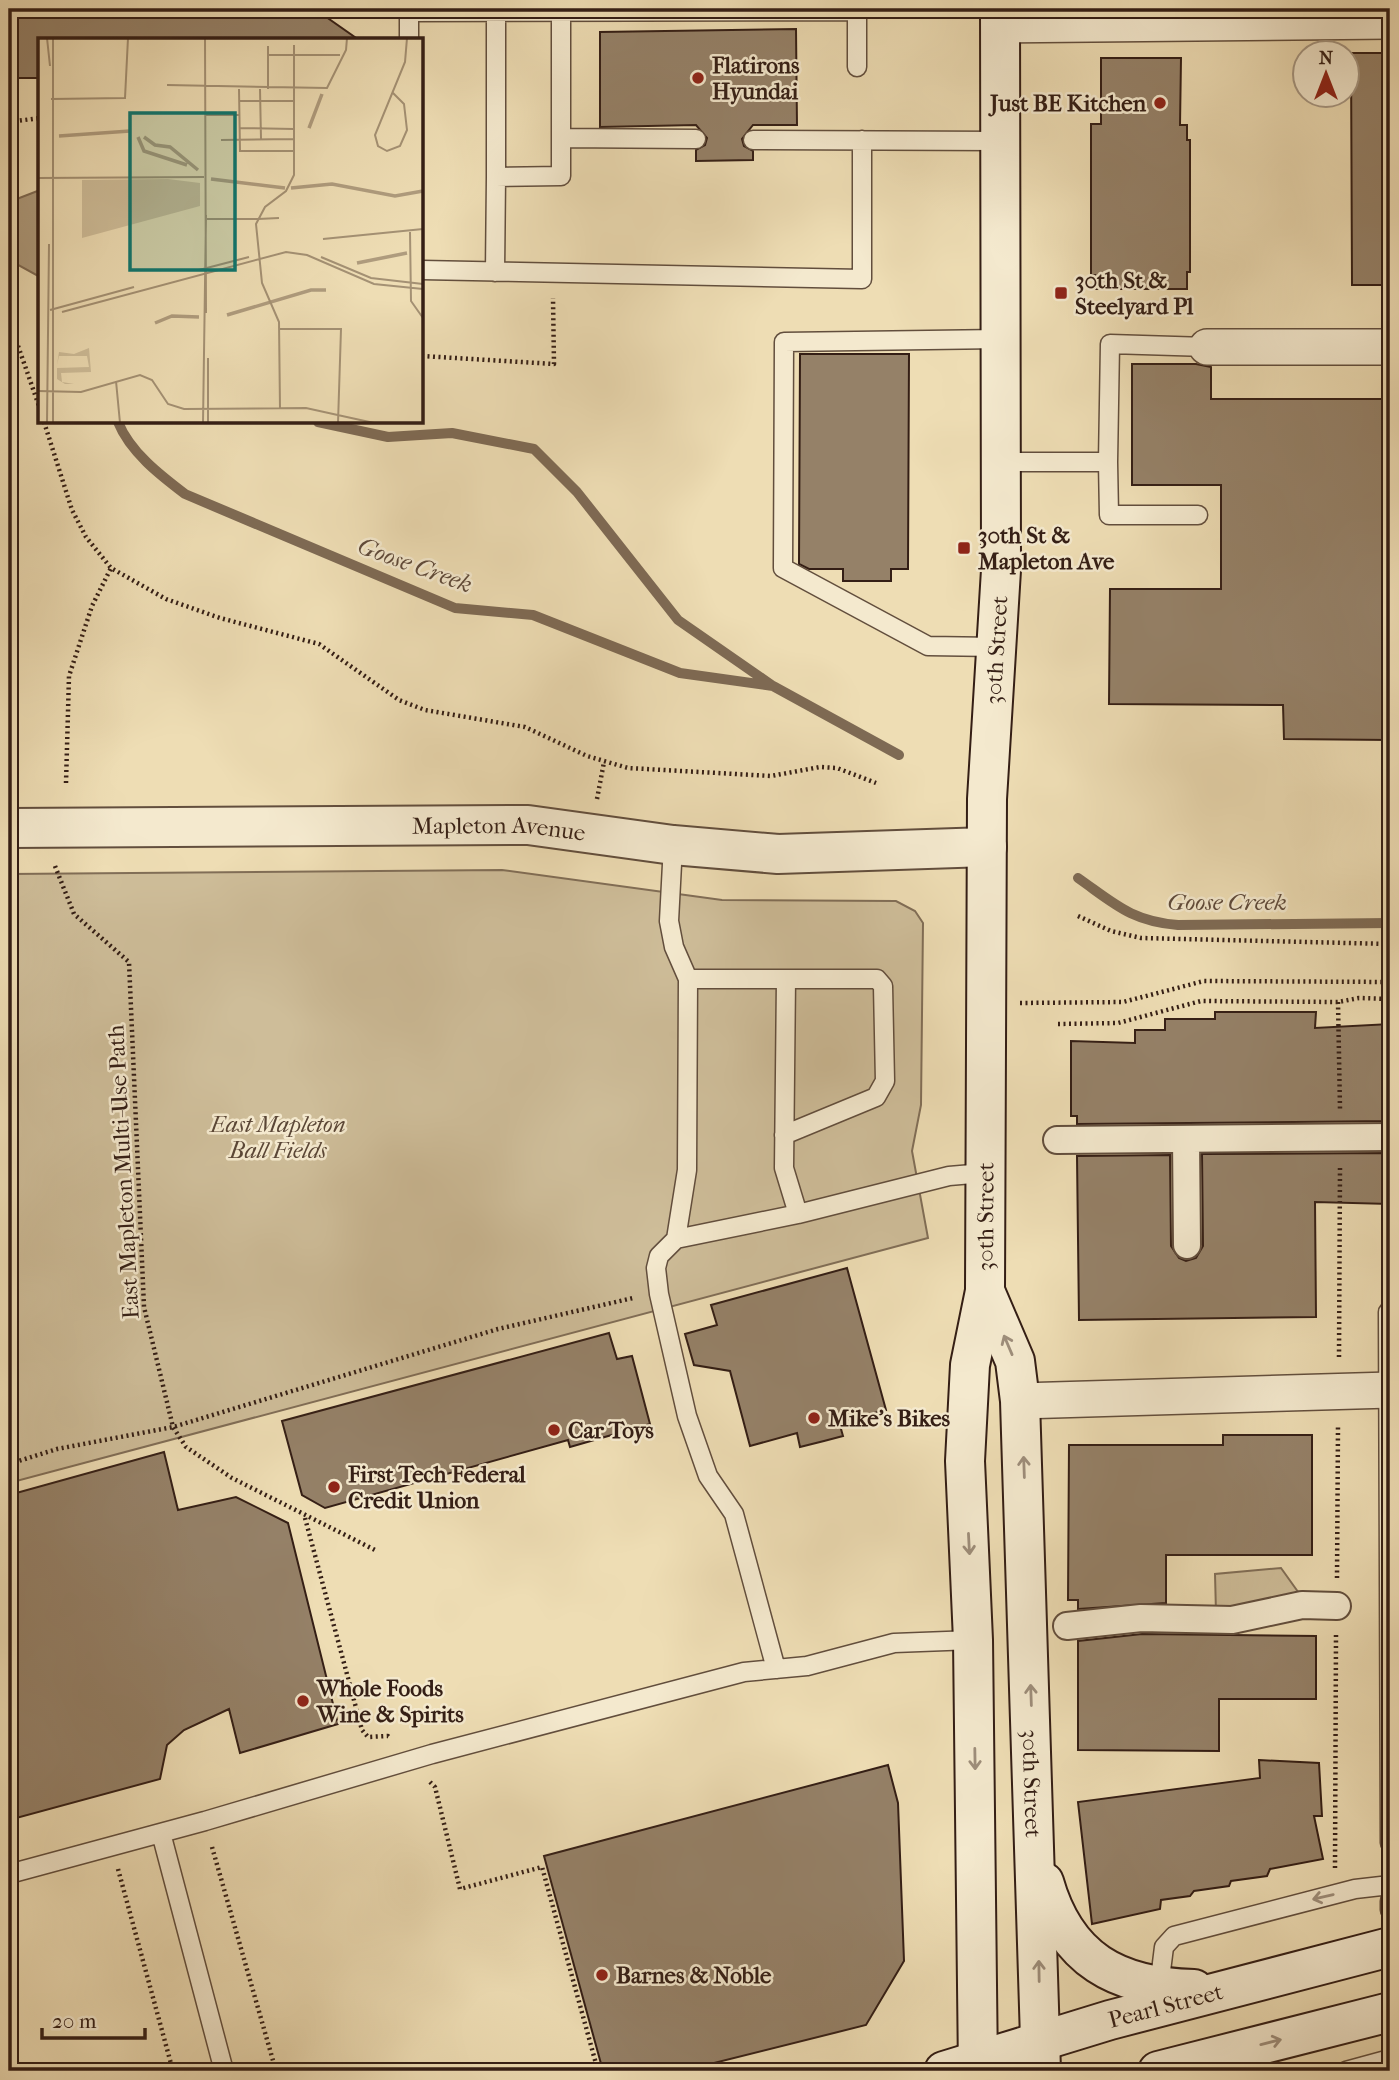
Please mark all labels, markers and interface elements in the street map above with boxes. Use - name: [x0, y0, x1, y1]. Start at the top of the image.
- inset map: [38, 38, 424, 424]
- north arrow: [1290, 38, 1360, 108]
- text: N: [1319, 47, 1334, 69]
- place label: Flatirons Hyundai: [711, 52, 800, 105]
- marker: Flatirons Hyundai: [690, 70, 706, 86]
- place label: Just BE Kitchen: [988, 90, 1147, 117]
- marker: Just BE Kitchen: [1152, 95, 1168, 111]
- place label: 30th St & Steelyard Pl: [1075, 267, 1194, 320]
- marker: 30th St & Steelyard Pl: [1053, 285, 1069, 301]
- place label: 30th St & Mapleton Ave: [978, 522, 1115, 575]
- water label: Goose Creek: [354, 531, 476, 599]
- marker: 30th St & Mapleton Ave: [956, 540, 972, 556]
- street label: 30th Street: [980, 595, 1013, 705]
- street label: Mapleton Avenue: [412, 812, 587, 847]
- water label: Goose Creek: [1167, 888, 1287, 916]
- street label: East Mapleton Multi-Use Path: [102, 1024, 145, 1320]
- park label: East Mapleton Ball Fields: [208, 1111, 346, 1164]
- street label: 30th Street: [972, 1162, 1000, 1271]
- one-way arrow: [1001, 1334, 1014, 1356]
- place label: Mike's Bikes: [828, 1405, 951, 1432]
- marker: Mike's Bikes: [806, 1410, 822, 1426]
- place label: Car Toys: [568, 1417, 654, 1444]
- marker: Car Toys: [546, 1422, 562, 1438]
- one-way arrow: [1017, 1456, 1031, 1479]
- place label: First Tech Federal Credit Union: [347, 1461, 526, 1514]
- marker: First Tech Federal Credit Union: [326, 1479, 342, 1495]
- one-way arrow: [963, 1533, 976, 1555]
- place label: Whole Foods Wine & Spirits: [316, 1675, 464, 1728]
- one-way arrow: [1025, 1684, 1038, 1707]
- marker: Whole Foods Wine & Spirits: [295, 1693, 311, 1709]
- street label: 30th Street: [1016, 1728, 1047, 1838]
- one-way arrow: [969, 1748, 982, 1771]
- one-way arrow: [1312, 1890, 1335, 1904]
- one-way arrow: [1033, 1960, 1046, 1983]
- place label: Barnes & Noble: [616, 1962, 772, 1989]
- marker: Barnes & Noble: [594, 1967, 610, 1983]
- street label: Pearl Street: [1106, 1978, 1226, 2034]
- scale bar: [42, 1996, 145, 2040]
- text: 20 m: [52, 2009, 97, 2033]
- one-way arrow: [1260, 2035, 1282, 2048]

